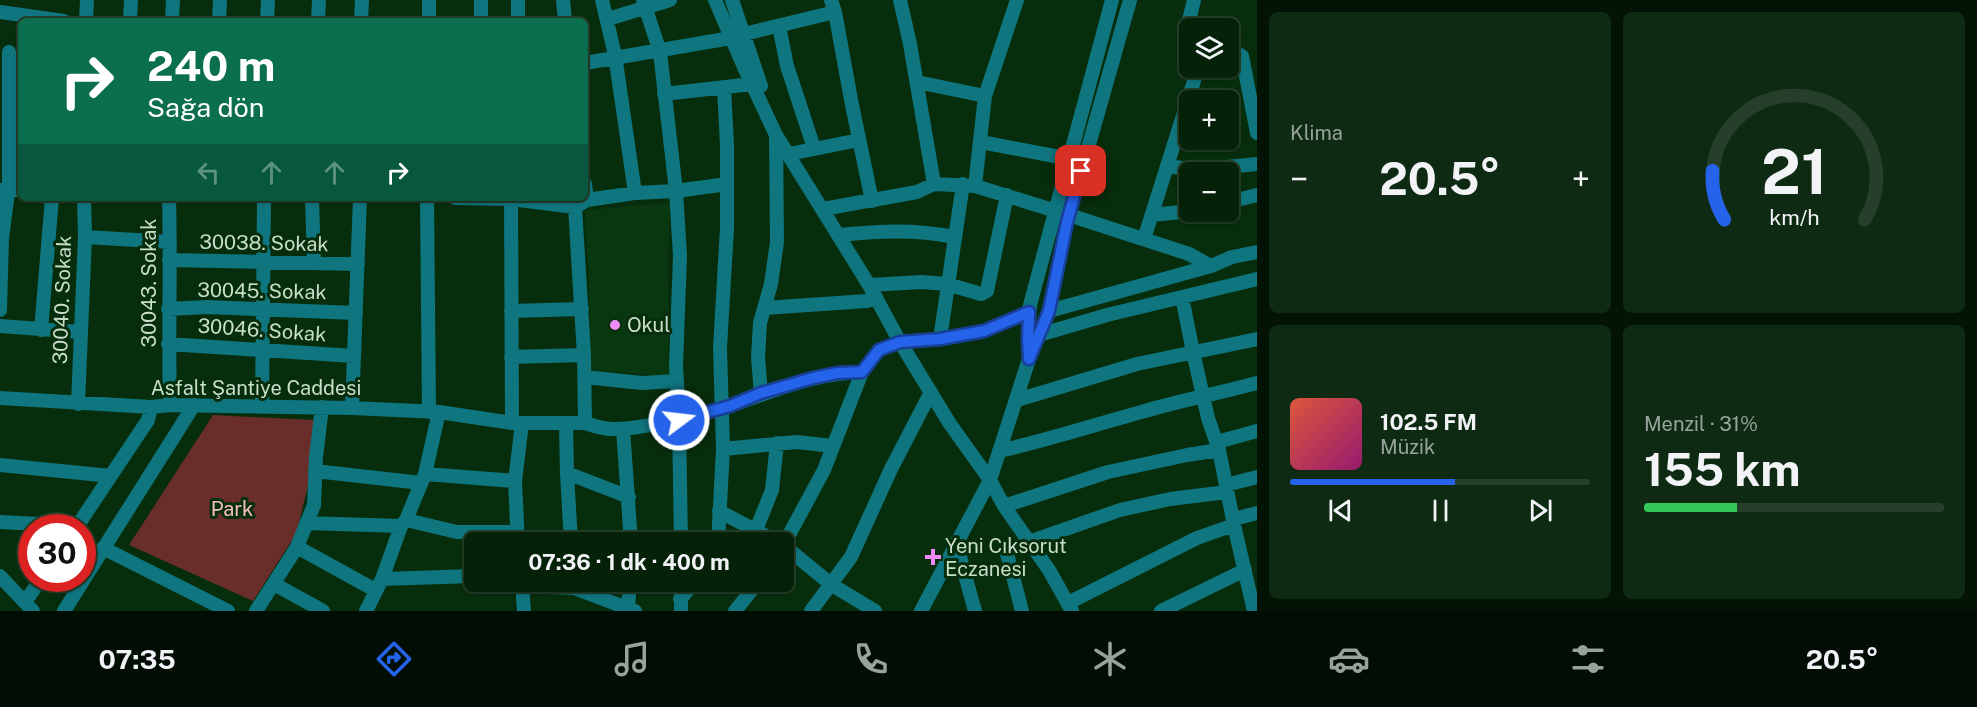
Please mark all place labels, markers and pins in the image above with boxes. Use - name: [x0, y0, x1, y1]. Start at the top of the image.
- pin: [1055, 145, 1106, 196]
- place label: Okul: [627, 313, 670, 337]
- marker: Okul: [608, 318, 622, 332]
- place label: Yeni Cıksorut Eczanesi: [945, 534, 1067, 581]
- marker: Yeni Cıksorut Eczanesi: [926, 550, 940, 564]

